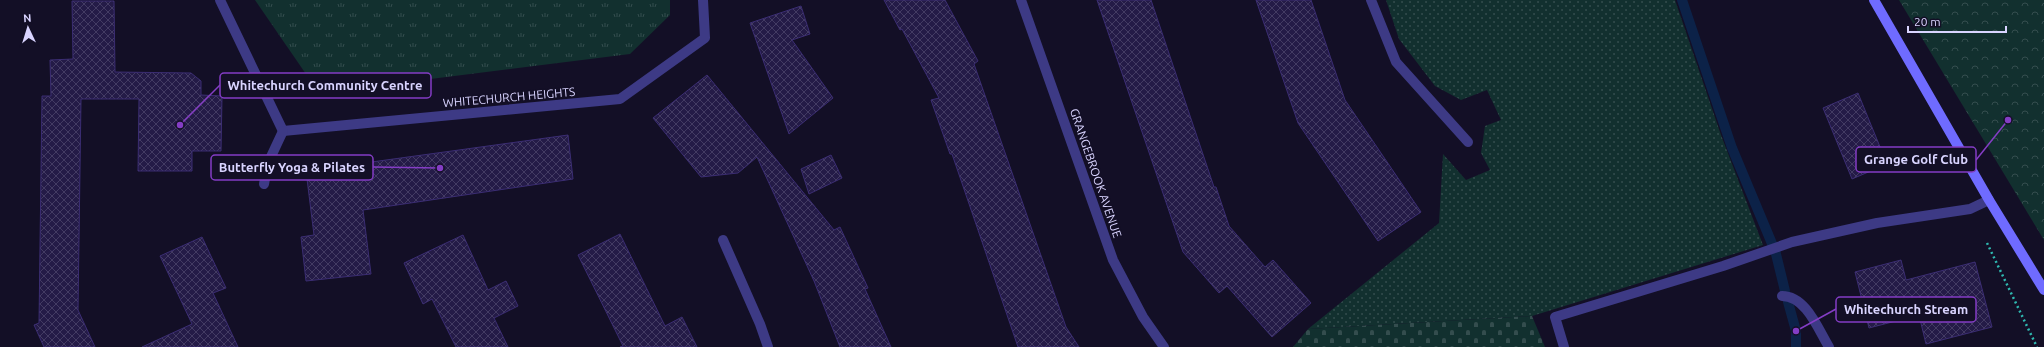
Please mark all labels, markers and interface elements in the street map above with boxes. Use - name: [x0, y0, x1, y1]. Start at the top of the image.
- north arrow: [8, 8, 48, 48]
- scale bar: [1908, 8, 2006, 34]
- text: N: [23, 12, 32, 24]
- text: 20 m: [1914, 15, 1941, 28]
- callout: Whitechurch Community Centre: [220, 73, 431, 98]
- text: Whitechurch Community Centre: [228, 78, 422, 92]
- street label: WHITECHURCH HEIGHTS: [442, 85, 576, 109]
- street label: GRANGEBROOK AVENUE: [1068, 107, 1124, 239]
- callout: Grange Golf Club: [1856, 147, 1976, 172]
- text: Grange Golf Club: [1864, 152, 1968, 166]
- callout: Butterfly Yoga & Pilates: [211, 155, 373, 180]
- text: Butterfly Yoga & Pilates: [219, 160, 365, 174]
- callout: Whitechurch Stream: [1836, 297, 1976, 322]
- text: Whitechurch Stream: [1844, 302, 1968, 316]

